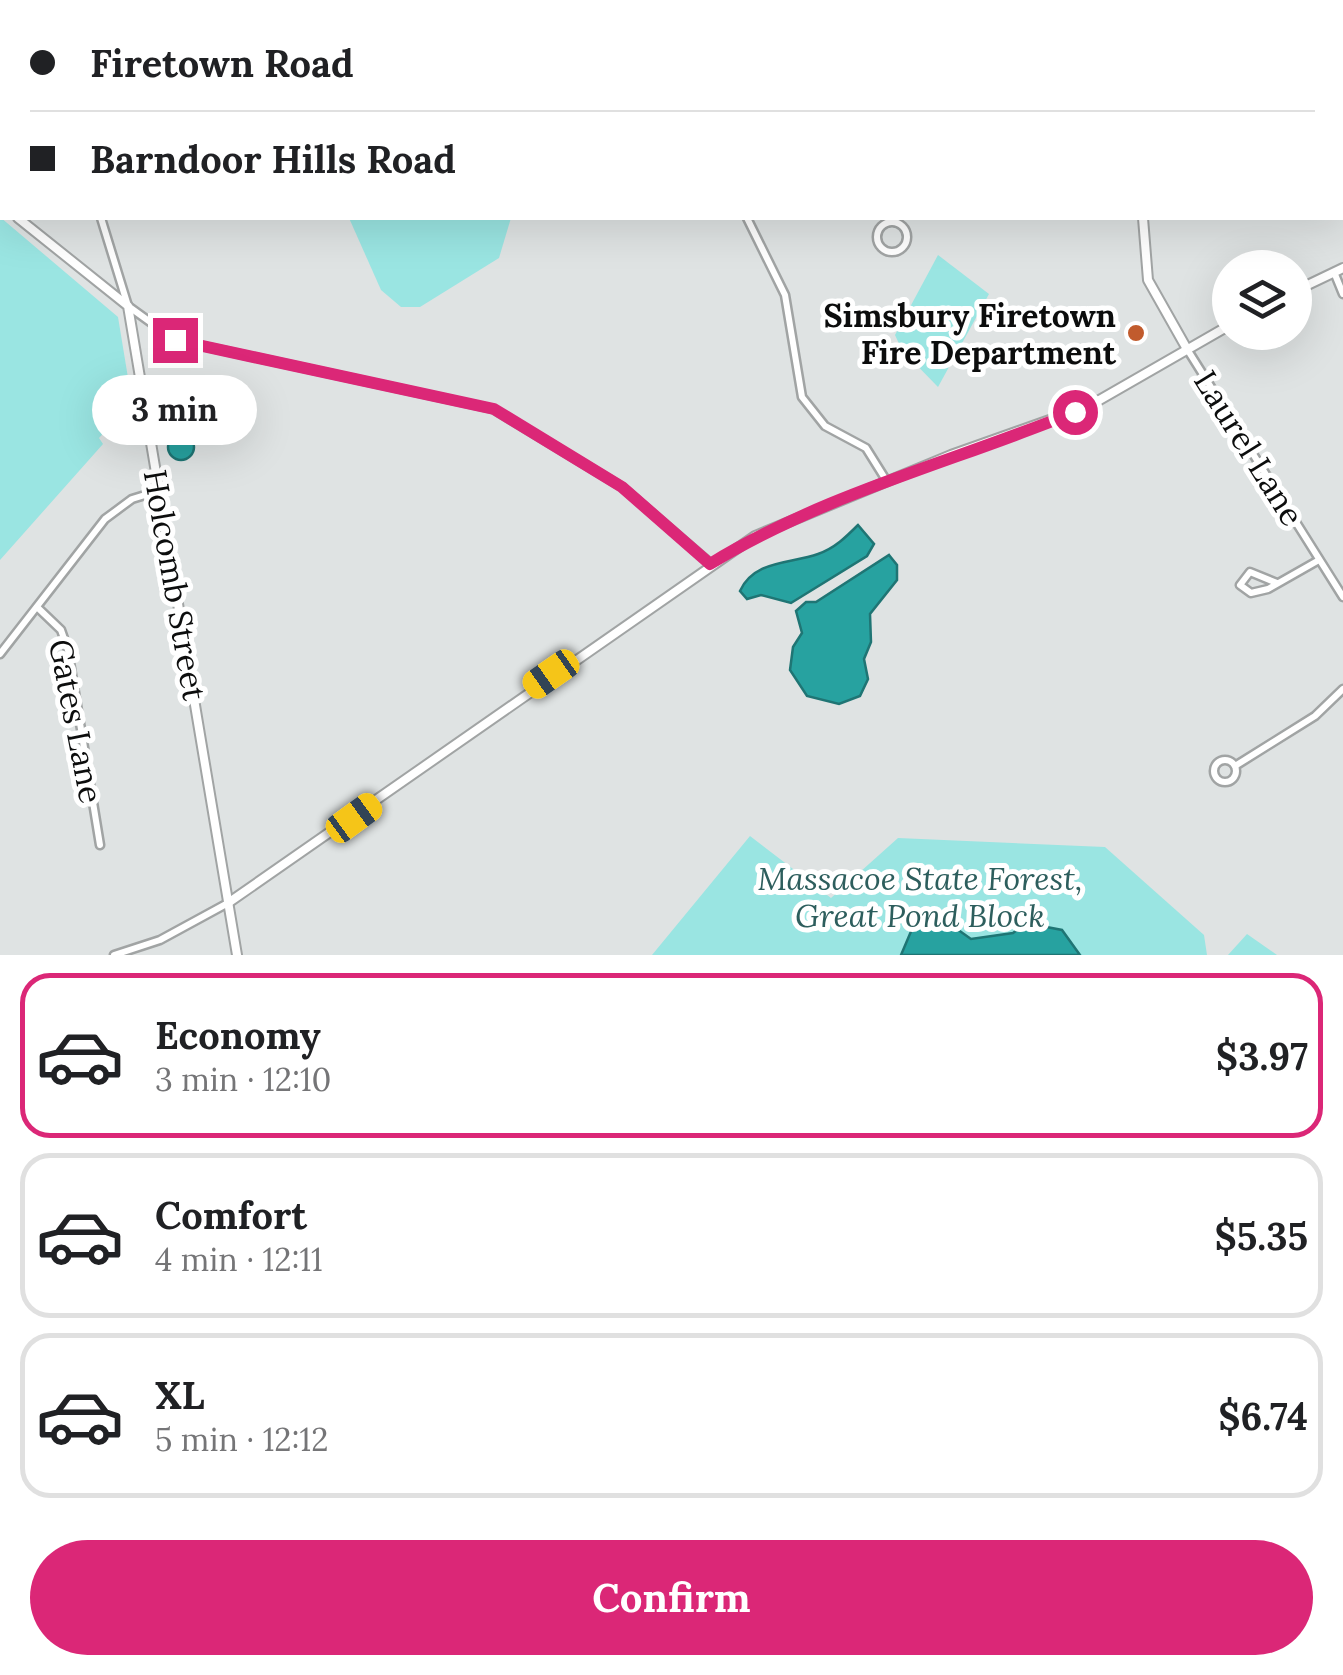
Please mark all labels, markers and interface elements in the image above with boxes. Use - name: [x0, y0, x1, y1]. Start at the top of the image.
- text: Firetown Road: [90, 39, 354, 87]
- text: Barndoor Hills Road: [90, 135, 456, 183]
- map controls: [1212, 250, 1312, 350]
- button: layers: [1212, 250, 1312, 350]
- place label: Simsbury Firetown Fire Department: [824, 295, 1117, 373]
- route end: [153, 318, 198, 363]
- marker: Simsbury Firetown Fire Department: [1125, 322, 1147, 344]
- street label: Laurel Lane: [1185, 363, 1313, 533]
- callout: 3 min: [92, 375, 258, 445]
- text: 3 min: [131, 389, 218, 430]
- route start: [1053, 390, 1098, 435]
- street label: Holcomb Street: [135, 466, 216, 704]
- street label: Gates Lane: [40, 636, 112, 806]
- car: [518, 645, 584, 703]
- car: [321, 788, 387, 848]
- park label: Massacoe State Forest, Great Pond Block: [757, 858, 1083, 936]
- icon: car: [35, 1011, 125, 1101]
- text: Economy: [155, 1011, 321, 1059]
- text: $3.97: [1216, 1032, 1308, 1080]
- text: 3 min · 12:10: [155, 1059, 331, 1100]
- icon: car: [35, 1191, 125, 1281]
- text: Comfort: [155, 1191, 307, 1239]
- text: $5.35: [1214, 1212, 1308, 1260]
- text: 4 min · 12:11: [155, 1239, 323, 1280]
- icon: car: [35, 1371, 125, 1461]
- text: XL: [155, 1371, 205, 1419]
- text: $6.74: [1218, 1392, 1308, 1440]
- text: 5 min · 12:12: [155, 1419, 328, 1460]
- button: Confirm: [30, 1540, 1313, 1655]

